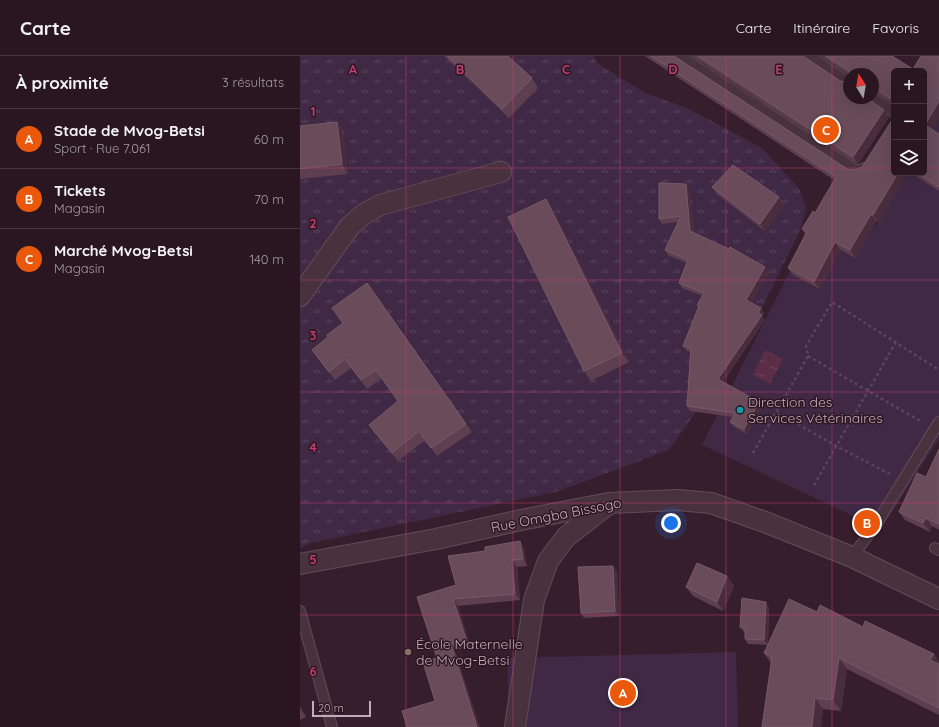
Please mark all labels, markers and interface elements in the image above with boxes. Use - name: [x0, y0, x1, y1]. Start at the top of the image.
- text: Carte: [20, 16, 71, 40]
- text: Carte: [736, 19, 771, 37]
- text: Itinéraire: [793, 19, 850, 37]
- text: Favoris: [872, 19, 919, 37]
- text: A: [349, 61, 358, 77]
- text: B: [456, 61, 464, 77]
- text: C: [562, 61, 570, 77]
- text: D: [668, 61, 678, 77]
- text: E: [775, 61, 783, 77]
- north arrow: [843, 68, 879, 104]
- map controls: [891, 68, 927, 176]
- button: +: [891, 68, 927, 104]
- text: À proximité: [16, 72, 109, 93]
- text: 3 résultats: [222, 74, 284, 90]
- text: 1: [310, 103, 316, 119]
- button: −: [891, 104, 927, 140]
- pin: C: [813, 115, 839, 145]
- text: Stade de Mvog-Betsi: [54, 121, 205, 140]
- text: A: [25, 131, 33, 147]
- text: 60 m: [254, 131, 284, 147]
- text: Sport · Rue 7.061: [54, 140, 151, 156]
- button: layers: [891, 140, 927, 176]
- text: Tickets: [54, 181, 105, 200]
- text: B: [25, 191, 33, 207]
- text: 70 m: [254, 191, 284, 207]
- text: Magasin: [54, 200, 105, 216]
- text: 2: [309, 215, 317, 231]
- text: Marché Mvog-Betsi: [54, 241, 193, 260]
- text: C: [25, 251, 33, 267]
- text: 140 m: [249, 251, 284, 267]
- text: Magasin: [54, 260, 105, 276]
- text: 3: [310, 327, 317, 343]
- place label: Direction des Services Vétérinaires: [748, 393, 883, 427]
- marker: Direction des Services Vétérinaires: [735, 405, 745, 415]
- text: 4: [309, 439, 317, 455]
- street label: Rue Omgba Bissogo: [489, 494, 623, 536]
- pin: B: [854, 508, 880, 538]
- your location: [661, 513, 681, 533]
- text: 5: [309, 551, 317, 567]
- place label: École Maternelle de Mvog-Betsi: [416, 635, 523, 669]
- marker: École Maternelle de Mvog-Betsi: [403, 647, 413, 657]
- text: 6: [309, 663, 317, 679]
- pin: A: [610, 678, 636, 708]
- scale bar: [312, 699, 371, 718]
- text: 20 m: [318, 701, 344, 715]

